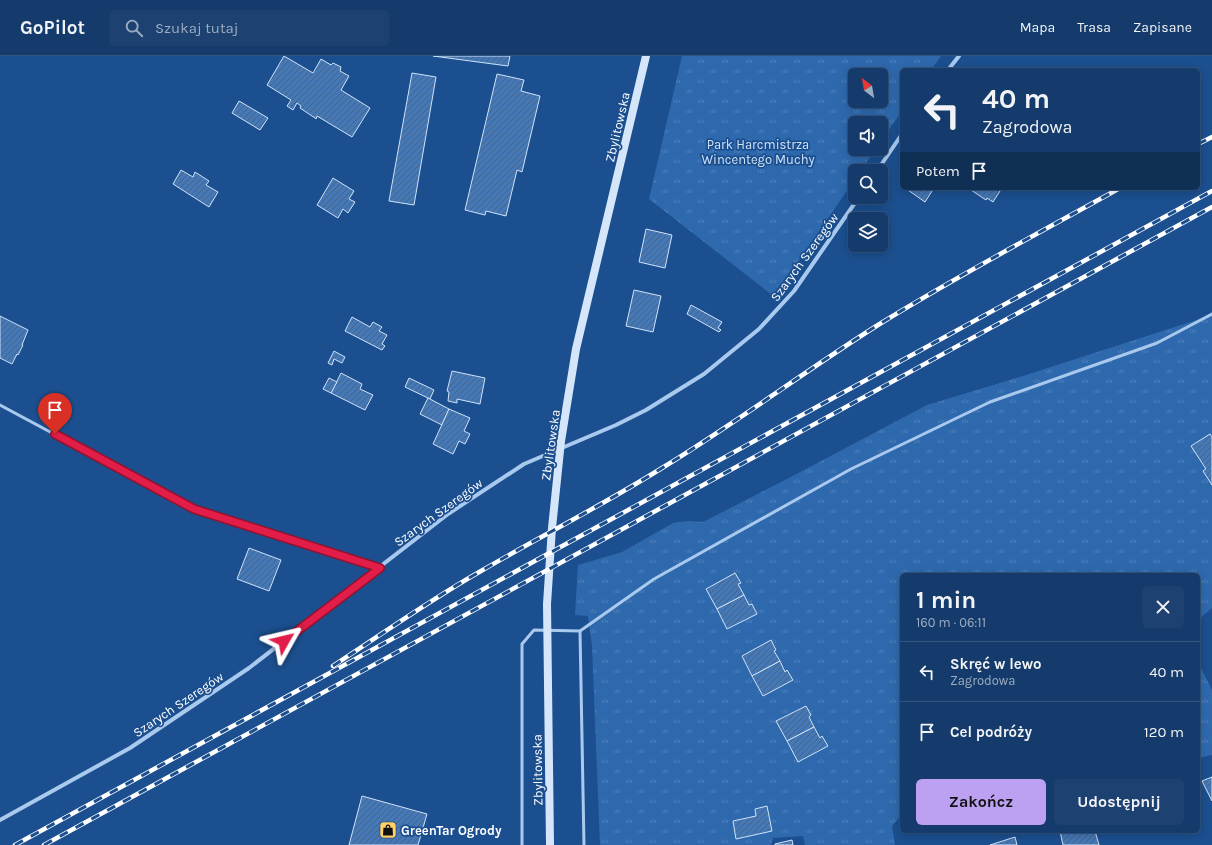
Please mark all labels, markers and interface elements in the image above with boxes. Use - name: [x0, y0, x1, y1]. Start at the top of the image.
- search box: [109, 10, 389, 46]
- text: GoPilot: [20, 17, 85, 39]
- icon: search: [123, 17, 145, 39]
- text: Szukaj tutaj: [155, 19, 239, 37]
- text: Mapa: [1020, 19, 1055, 36]
- text: Trasa: [1077, 19, 1111, 36]
- text: Zapisane: [1133, 19, 1192, 36]
- north arrow: [848, 68, 888, 108]
- map controls: [848, 68, 888, 252]
- text: 40 m: [982, 82, 1050, 115]
- icon: left: [916, 84, 968, 136]
- street label: Zbylitowska: [602, 91, 633, 164]
- button: sound: [848, 116, 888, 156]
- text: Zagrodowa: [982, 116, 1073, 138]
- park label: Park Harcmistrza Wincentego Muchy: [701, 137, 815, 167]
- icon: arrive: [968, 160, 990, 182]
- text: Potem: [916, 162, 960, 180]
- button: search: [848, 164, 888, 204]
- street label: Szarych Szeregów: [767, 210, 842, 304]
- button: layers: [848, 212, 888, 252]
- pin: [38, 393, 72, 434]
- icon: arrive: [44, 399, 66, 421]
- street label: Zbylitowska: [538, 409, 563, 482]
- street label: Szarych Szeregów: [391, 475, 486, 549]
- text: 1 min: [916, 586, 976, 614]
- button: close: [1142, 586, 1184, 628]
- text: 160 m · 06:11: [916, 615, 986, 630]
- position arrow: [263, 620, 305, 662]
- text: Skręć w lewo: [950, 655, 1042, 673]
- icon: left: [916, 661, 938, 683]
- text: 40 m: [1149, 663, 1184, 681]
- street label: Szarych Szeregów: [130, 668, 227, 740]
- text: Zagrodowa: [950, 673, 1015, 688]
- icon: arrive: [916, 721, 938, 743]
- text: Cel podróży: [950, 723, 1032, 741]
- text: 120 m: [1144, 723, 1184, 741]
- street label: Zbylitowska: [529, 734, 546, 806]
- button: Zakończ: [916, 779, 1046, 825]
- button: Udostępnij: [1054, 779, 1184, 825]
- shop icon: GreenTar Ogrody: [378, 820, 398, 840]
- place label: GreenTar Ogrody: [401, 823, 502, 838]

